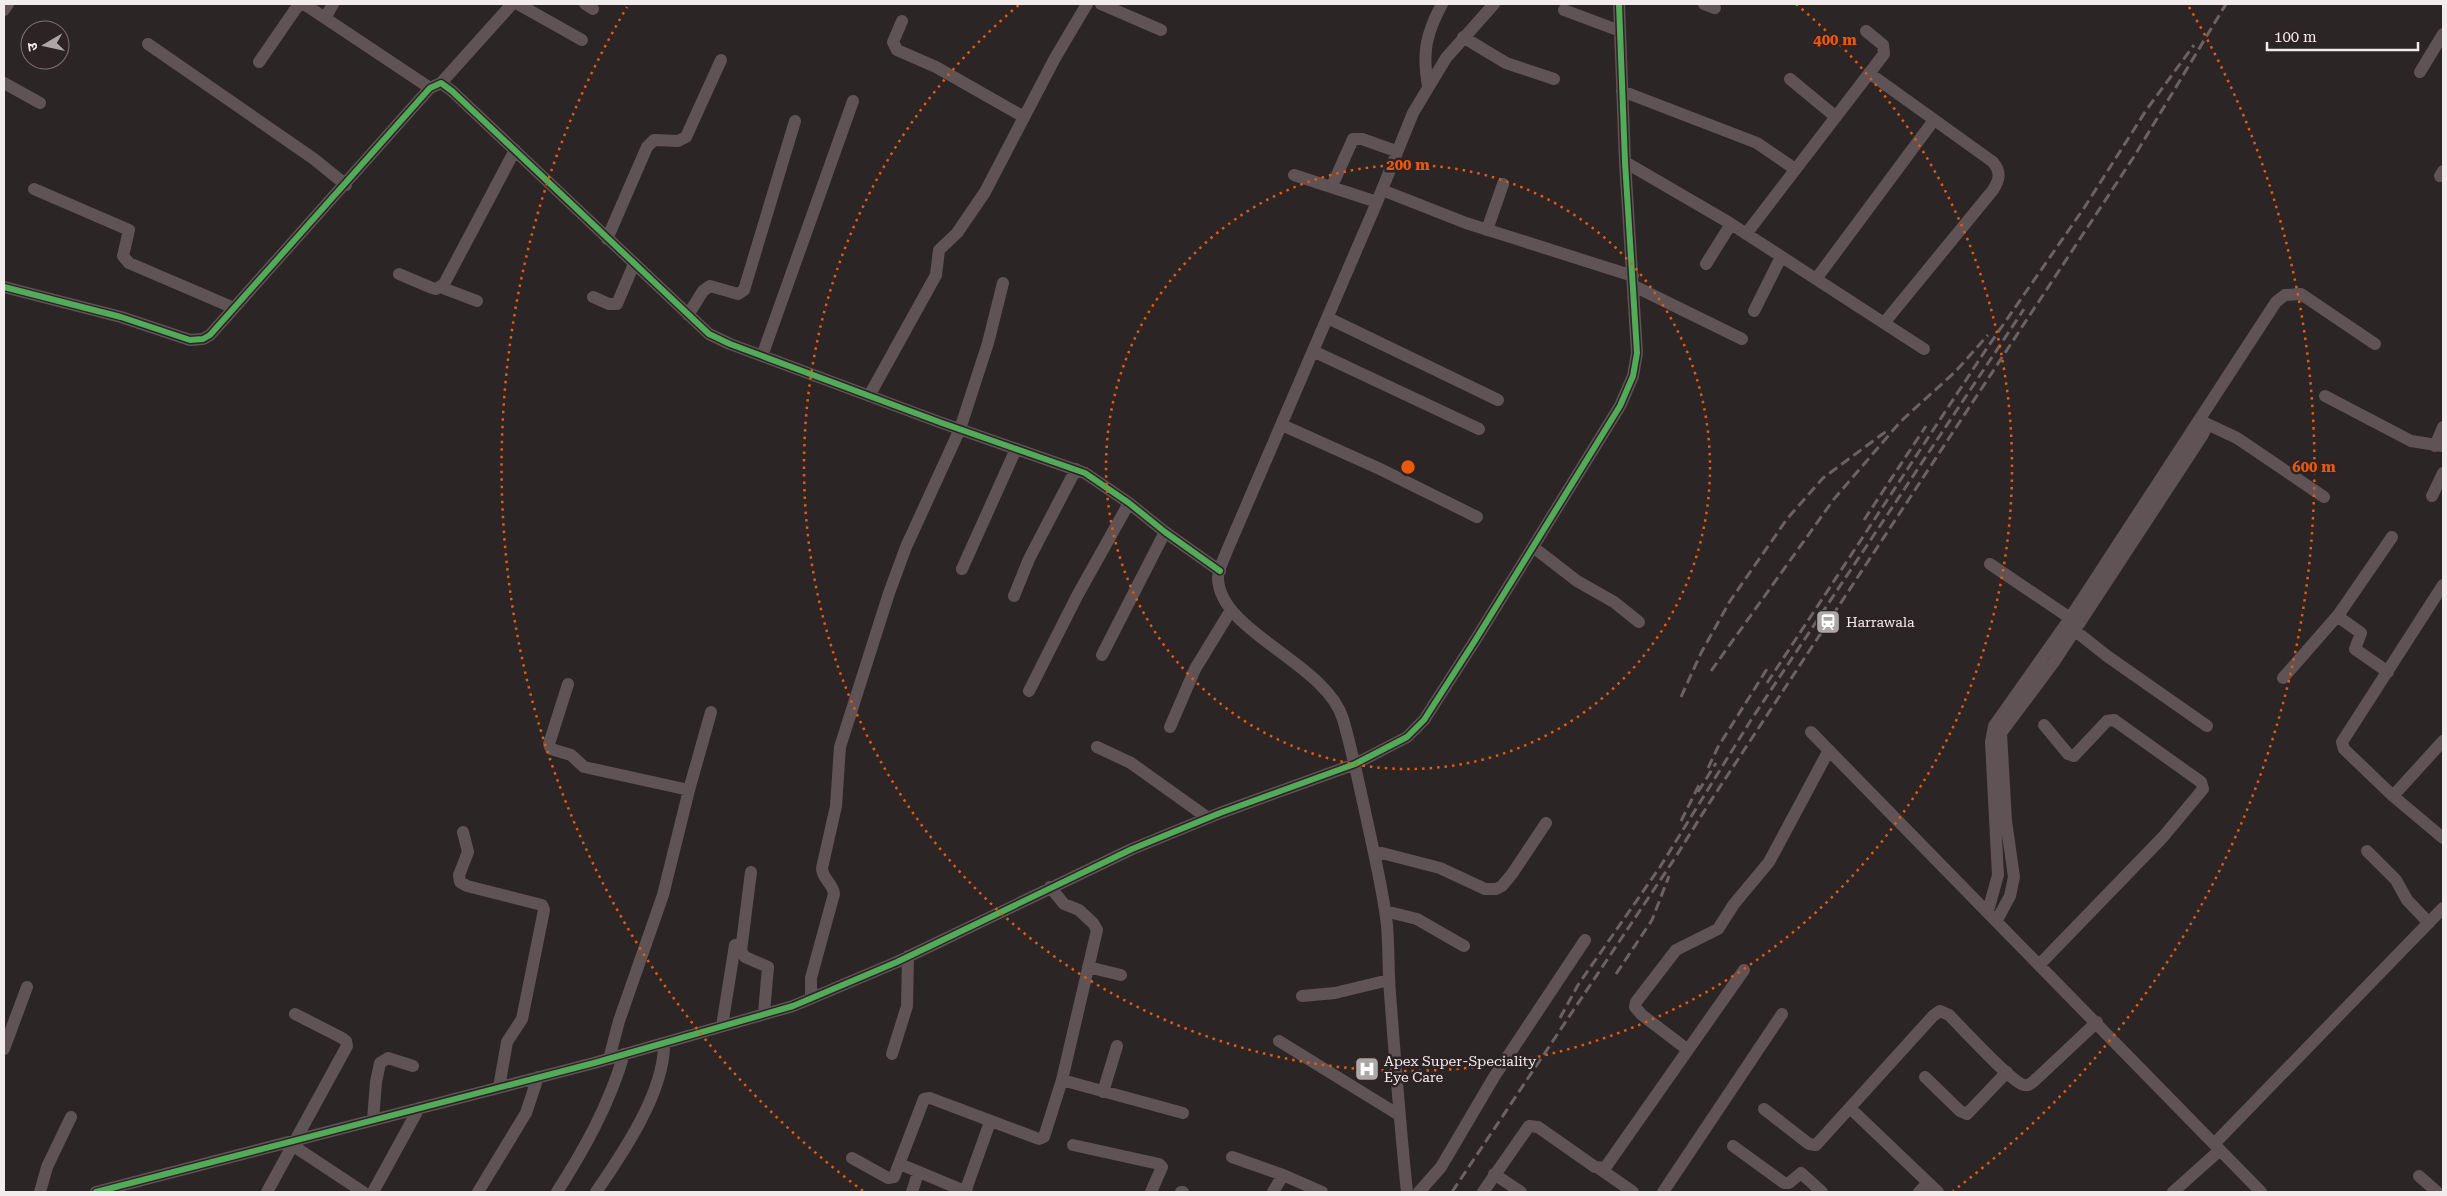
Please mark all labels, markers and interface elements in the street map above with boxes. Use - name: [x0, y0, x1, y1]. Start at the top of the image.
- north arrow: [20, 20, 70, 70]
- scale bar: [2267, 20, 2418, 52]
- text: 100 m: [2274, 28, 2317, 46]
- text: 400 m: [1813, 31, 1857, 49]
- text: उ: [23, 41, 41, 52]
- text: 200 m: [1386, 156, 1430, 174]
- centre of rings: [1399, 458, 1417, 476]
- text: 600 m: [2292, 458, 2336, 476]
- station icon: Harrawala: [1815, 609, 1841, 635]
- place label: Harrawala: [1846, 614, 1915, 630]
- place label: Apex Super-Speciality Eye Care: [1384, 1053, 1537, 1085]
- hospital icon: Apex Super-Speciality Eye Care: [1354, 1056, 1380, 1082]

